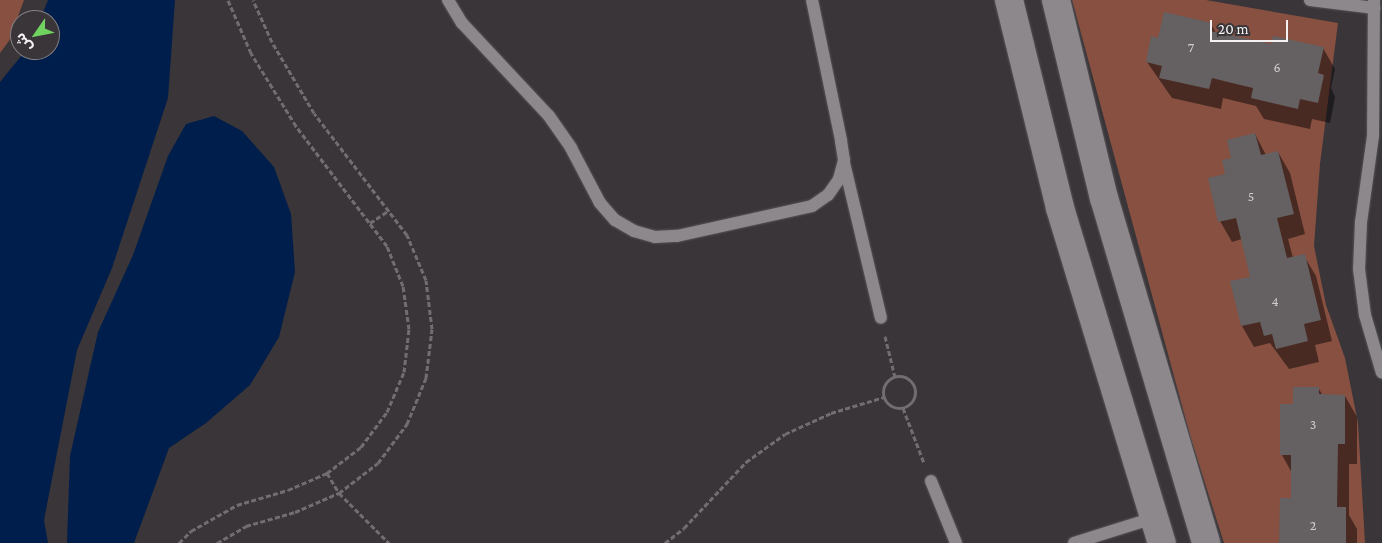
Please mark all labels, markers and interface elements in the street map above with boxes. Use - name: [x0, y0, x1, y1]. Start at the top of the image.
- north arrow: [10, 10, 60, 60]
- scale bar: [1212, 10, 1290, 42]
- text: 20 m: [1218, 21, 1249, 37]
- text: ش: [11, 30, 35, 55]
- house number: 7: [1188, 39, 1194, 55]
- house number: 6: [1273, 59, 1281, 75]
- house number: 5: [1248, 188, 1254, 204]
- house number: 4: [1271, 293, 1279, 309]
- house number: 3: [1310, 416, 1316, 432]
- house number: 2: [1310, 517, 1316, 533]

